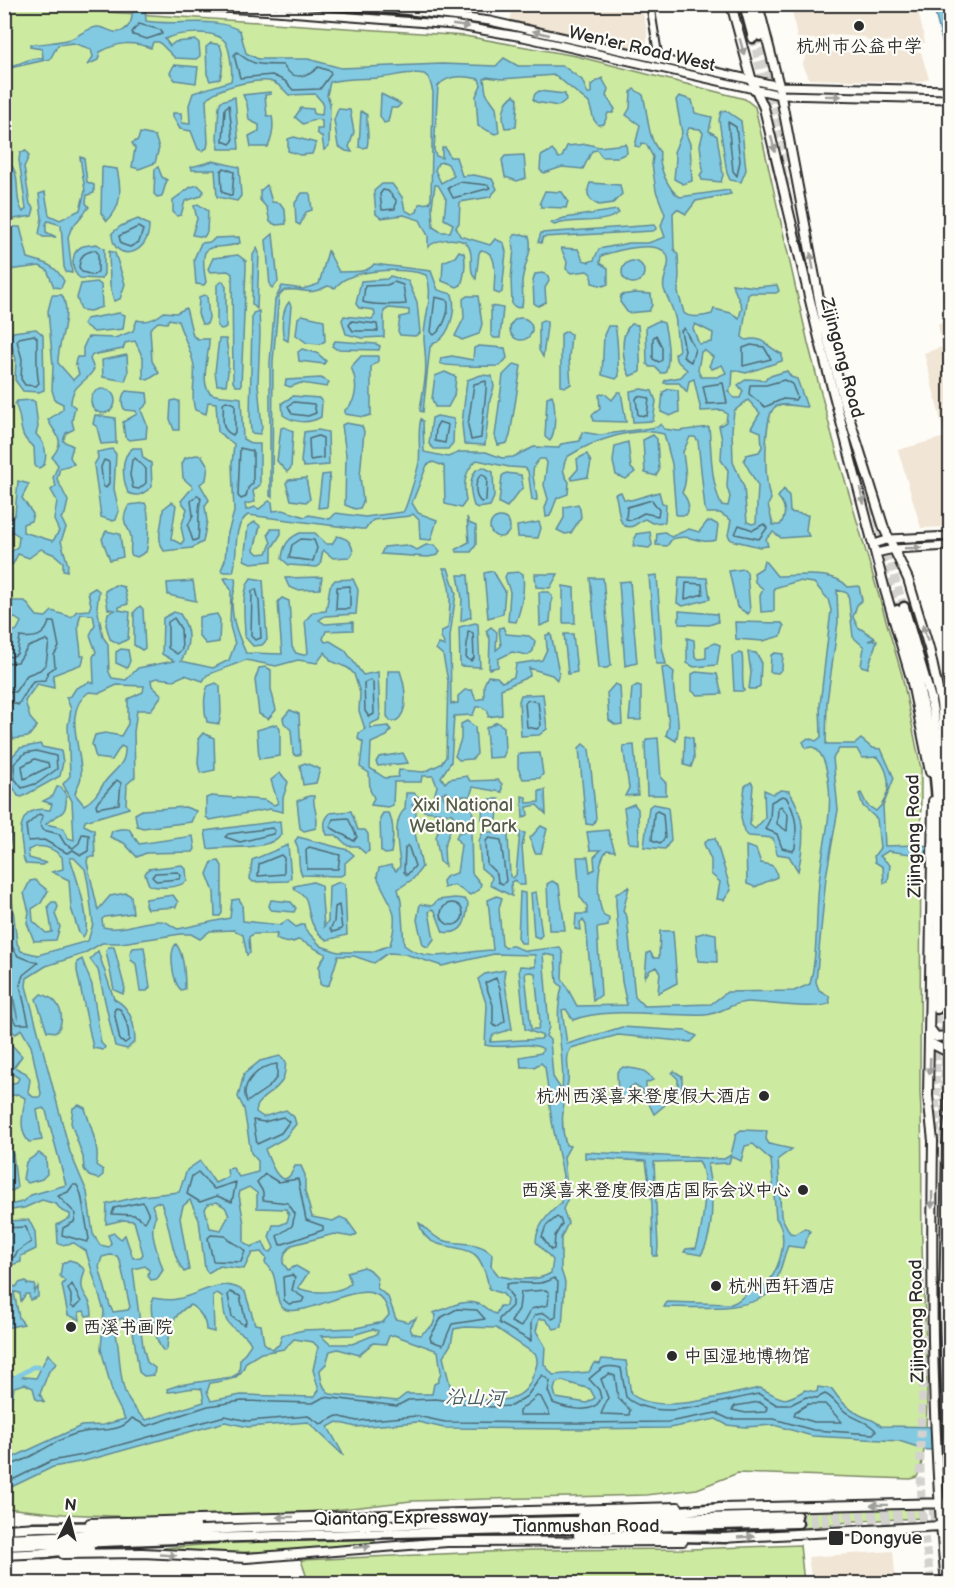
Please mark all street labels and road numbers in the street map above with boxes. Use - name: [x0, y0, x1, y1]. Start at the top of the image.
- street label: Wen'er Road West: [567, 22, 718, 76]
- street label: Zijingang Road: [816, 295, 868, 420]
- street label: Zijingang Road: [902, 774, 926, 899]
- street label: Zijingang Road: [905, 1259, 929, 1384]
- street label: Qiantang Expressway: [313, 1506, 489, 1530]
- street label: Tianmushan Road: [512, 1516, 660, 1537]

